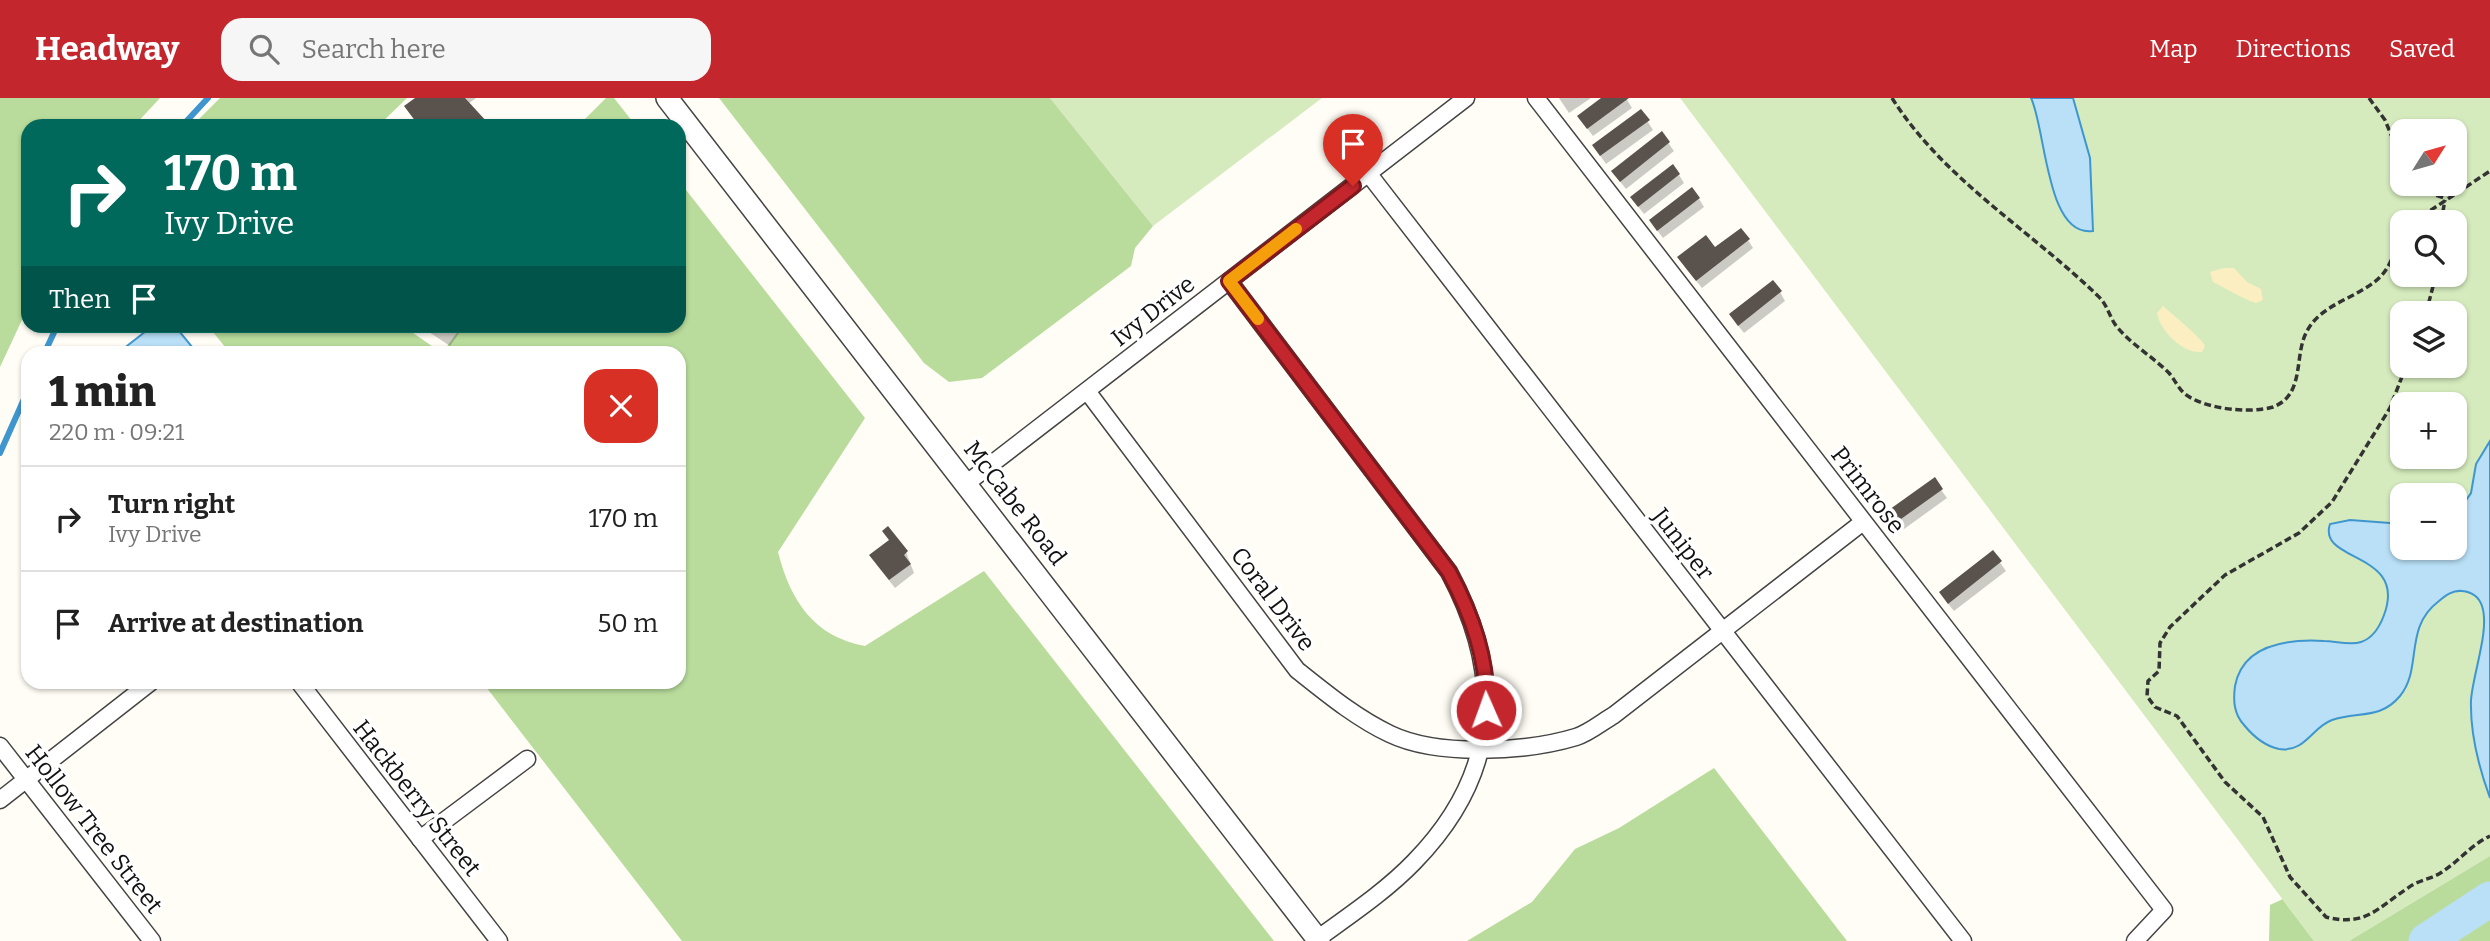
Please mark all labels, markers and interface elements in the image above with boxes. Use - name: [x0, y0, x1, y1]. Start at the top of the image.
- search box: [221, 18, 711, 81]
- text: Headway: [35, 29, 179, 69]
- icon: search: [245, 30, 283, 68]
- text: Search here: [301, 34, 446, 65]
- text: Map: [2149, 35, 2198, 63]
- text: Directions: [2236, 35, 2351, 63]
- text: Saved: [2389, 35, 2455, 63]
- pin: [1323, 114, 1383, 186]
- north arrow: [2390, 119, 2468, 196]
- map controls: [2390, 119, 2467, 560]
- icon: arrive: [1334, 125, 1372, 163]
- text: 170 m: [164, 144, 297, 203]
- icon: right: [49, 147, 140, 238]
- text: Ivy Drive: [164, 204, 294, 242]
- button: search: [2390, 210, 2467, 287]
- street label: Ivy Drive: [1106, 270, 1200, 352]
- icon: arrive: [125, 280, 163, 318]
- text: Then: [49, 284, 111, 315]
- button: layers: [2390, 301, 2467, 378]
- text: 1 min: [49, 367, 156, 417]
- button: close: [584, 369, 658, 443]
- button: +: [2390, 392, 2467, 469]
- text: 220 m · 09:21: [49, 418, 184, 446]
- street label: McCabe Road: [958, 435, 1072, 571]
- street label: Primrose: [1825, 441, 1911, 539]
- button: −: [2390, 483, 2467, 560]
- text: Turn right: [108, 489, 235, 520]
- icon: right: [49, 500, 87, 538]
- street label: Juniper: [1646, 502, 1720, 586]
- text: 170 m: [588, 503, 658, 534]
- text: Ivy Drive: [108, 520, 202, 548]
- street label: Coral Drive: [1225, 542, 1321, 656]
- icon: arrive: [49, 605, 87, 643]
- text: Arrive at destination: [108, 608, 363, 639]
- text: 50 m: [597, 608, 658, 639]
- position arrow: [1449, 673, 1523, 747]
- street label: Hackberry Street: [347, 714, 487, 882]
- street label: Hollow Tree Street: [20, 739, 169, 919]

